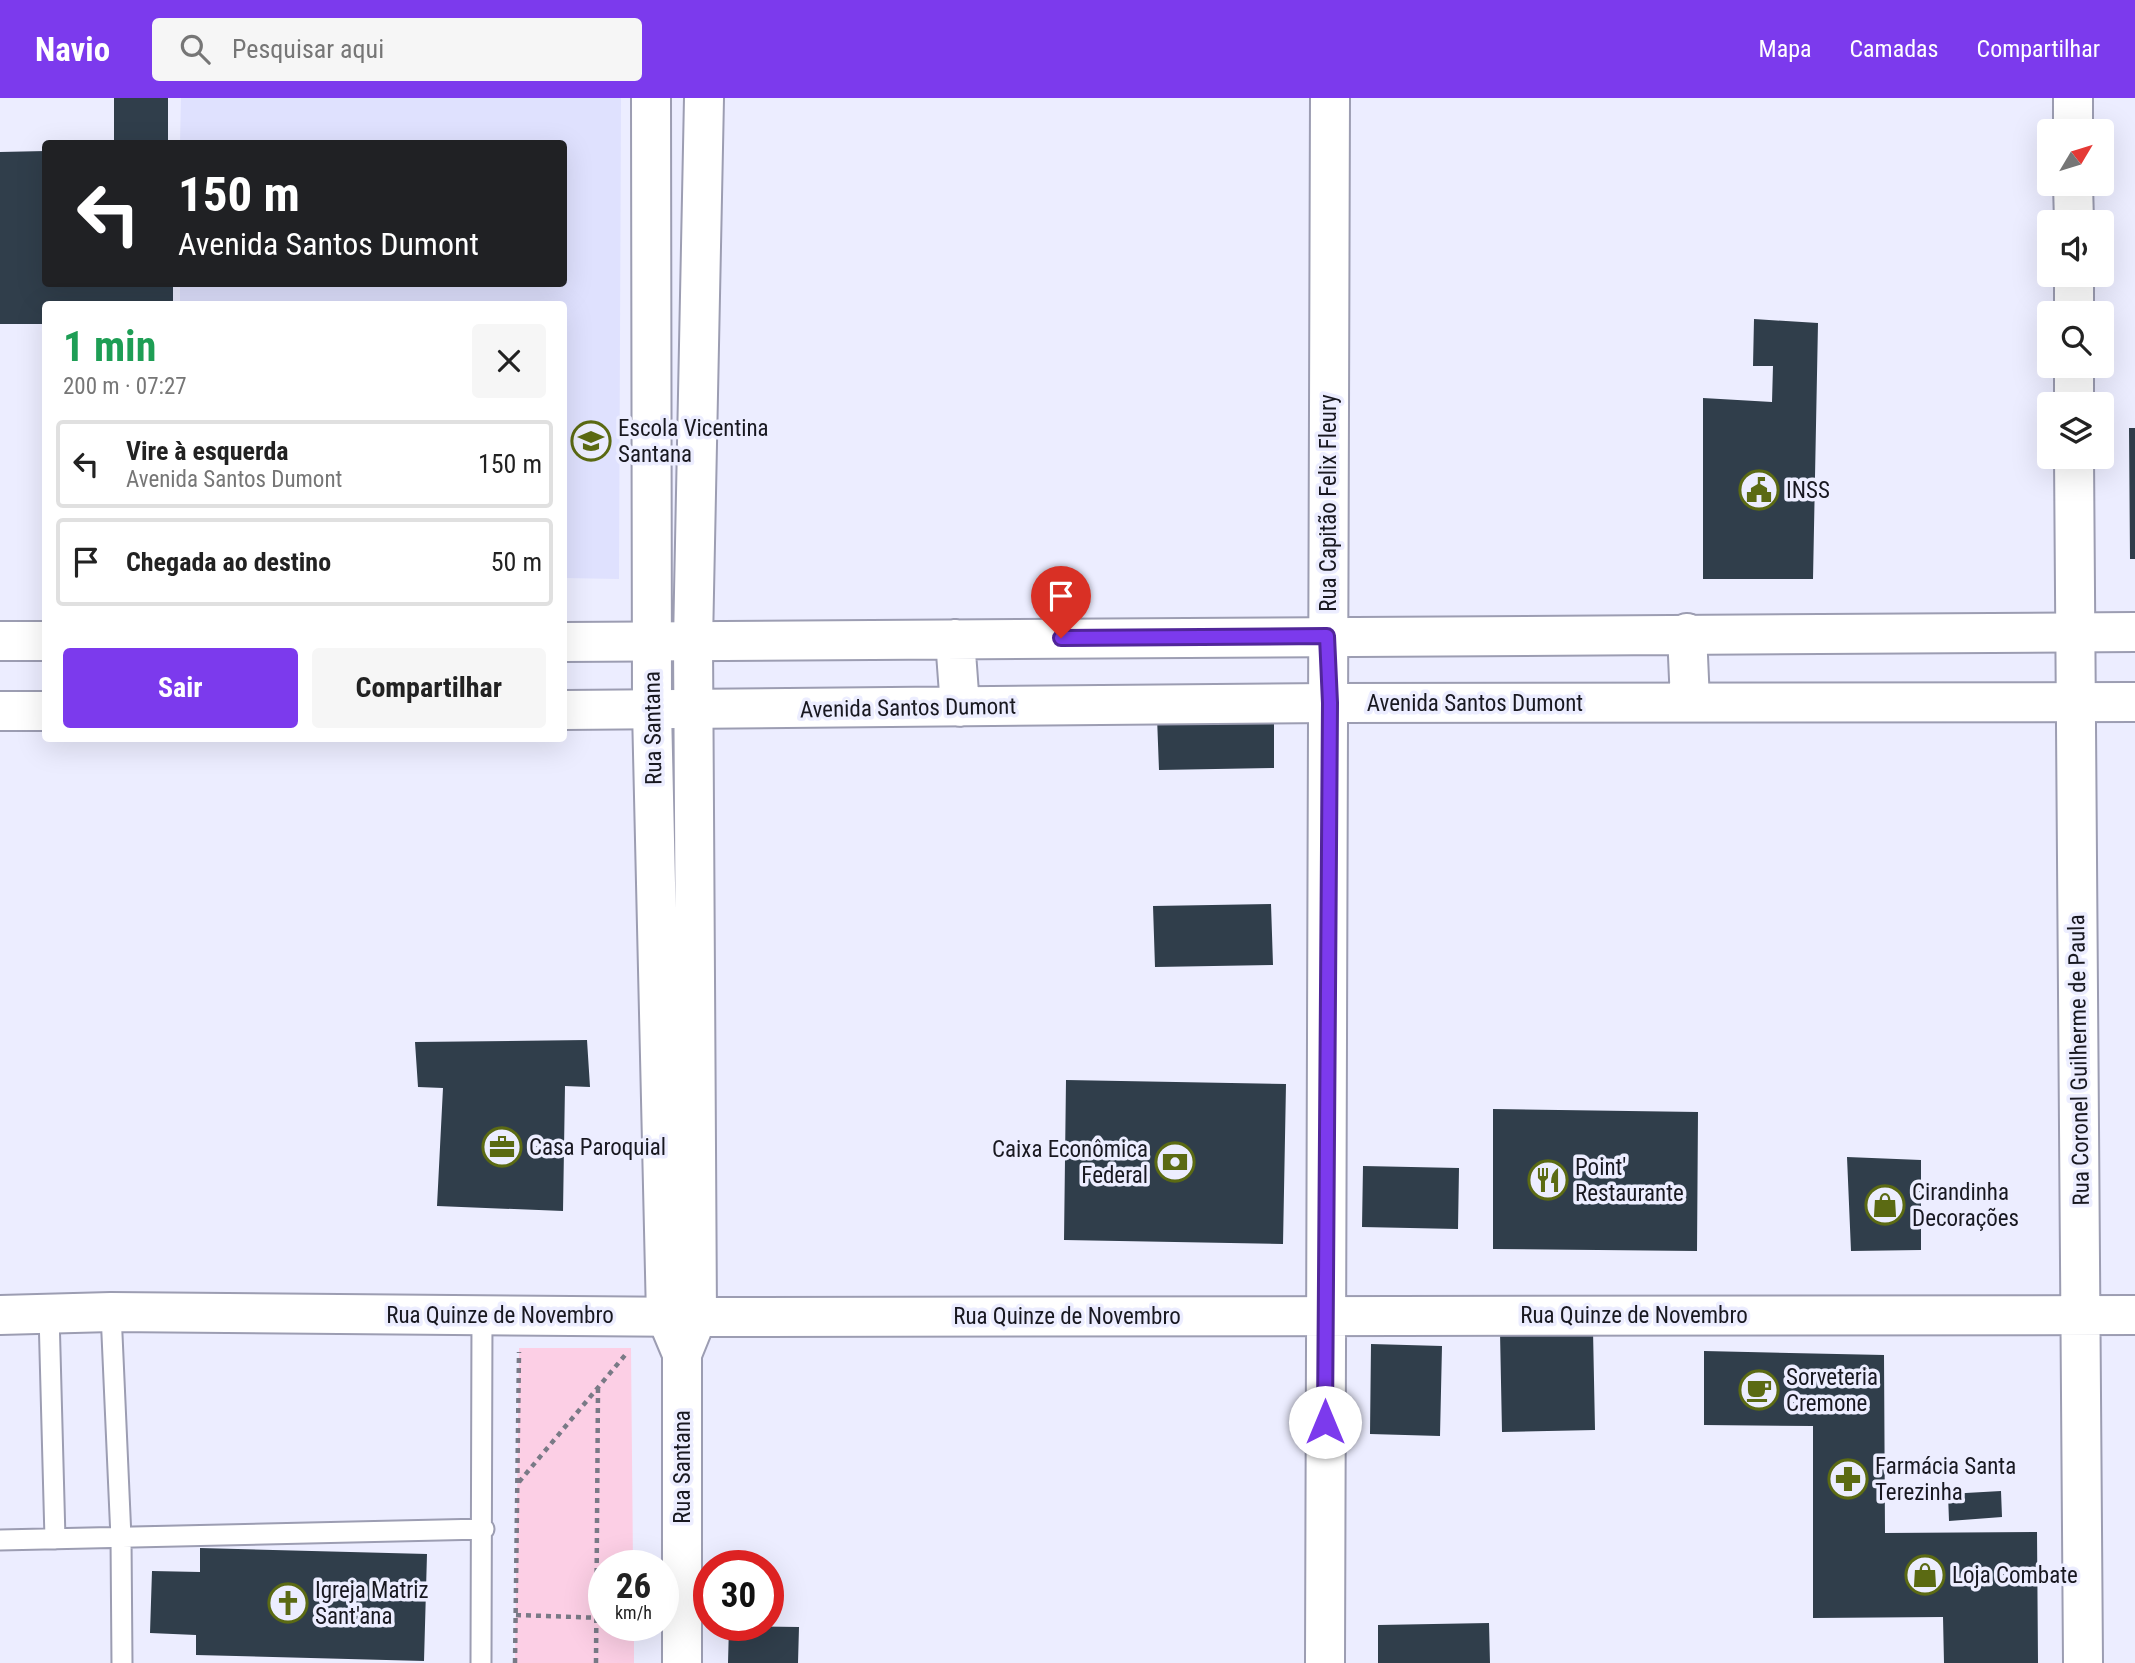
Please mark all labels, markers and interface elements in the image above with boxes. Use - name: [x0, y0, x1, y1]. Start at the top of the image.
- search box: [152, 18, 642, 81]
- text: Navio: [35, 30, 110, 69]
- icon: search: [176, 30, 214, 68]
- text: Pesquisar aqui: [232, 34, 384, 64]
- text: Mapa: [1759, 35, 1812, 63]
- text: Camadas: [1850, 35, 1939, 63]
- text: Compartilhar: [1977, 35, 2100, 63]
- north arrow: [2037, 119, 2114, 196]
- map controls: [2037, 119, 2114, 469]
- text: 150 m: [178, 166, 300, 223]
- icon: left: [63, 168, 154, 259]
- button: sound: [2037, 210, 2114, 287]
- text: Avenida Santos Dumont: [178, 225, 479, 263]
- button: search: [2037, 301, 2114, 378]
- text: 1 min: [63, 322, 156, 371]
- button: close: [472, 324, 546, 398]
- text: 200 m · 07:27: [63, 373, 187, 400]
- button: layers: [2037, 392, 2114, 469]
- street label: Rua Capitão Felix Fleury: [1315, 394, 1342, 612]
- place label: Escola Vicentina Santana: [618, 415, 769, 468]
- school or university icon: Escola Vicentina Santana: [570, 420, 612, 462]
- text: Vire à esquerda: [126, 436, 289, 466]
- icon: left: [67, 445, 105, 483]
- text: 150 m: [478, 449, 542, 479]
- text: Avenida Santos Dumont: [126, 466, 342, 493]
- public building icon: INSS: [1738, 469, 1780, 511]
- place label: INSS: [1786, 477, 1830, 504]
- icon: arrive: [67, 543, 105, 581]
- text: Chegada ao destino: [126, 547, 331, 577]
- text: 50 m: [491, 547, 542, 577]
- pin: [1031, 566, 1091, 638]
- icon: arrive: [1042, 577, 1080, 615]
- button: Sair: [63, 648, 298, 728]
- button: Compartilhar: [312, 648, 546, 728]
- street label: Rua Santana: [639, 671, 667, 785]
- street label: Avenida Santos Dumont: [1367, 690, 1583, 717]
- street label: Avenida Santos Dumont: [800, 693, 1016, 723]
- street label: Rua Coronel Guilherme de Paula: [2063, 914, 2095, 1206]
- office icon: Casa Paroquial: [481, 1126, 523, 1168]
- place label: Casa Paroquial: [529, 1134, 666, 1161]
- place label: Caixa Econômica Federal: [992, 1136, 1148, 1189]
- bank icon: Caixa Econômica Federal: [1154, 1141, 1196, 1183]
- place label: Point' Restaurante: [1575, 1154, 1684, 1207]
- restaurant icon: Point' Restaurante: [1527, 1159, 1569, 1201]
- place label: Cirandinha Decorações: [1912, 1179, 2019, 1232]
- shop icon: Cirandinha Decorações: [1864, 1184, 1906, 1226]
- street label: Rua Quinze de Novembro: [386, 1302, 614, 1329]
- street label: Rua Quinze de Novembro: [1520, 1302, 1748, 1329]
- street label: Rua Quinze de Novembro: [953, 1303, 1181, 1330]
- place label: Sorveteria Cremone: [1786, 1364, 1878, 1417]
- cafe icon: Sorveteria Cremone: [1738, 1369, 1780, 1411]
- position arrow: [1288, 1385, 1362, 1459]
- street label: Rua Santana: [669, 1410, 696, 1524]
- place label: Farmácia Santa Terezinha: [1875, 1453, 2016, 1506]
- pharmacy icon: Farmácia Santa Terezinha: [1827, 1458, 1869, 1500]
- speed limit sign: 30: [693, 1550, 784, 1641]
- shop icon: Loja Combate: [1904, 1554, 1946, 1596]
- place label: Loja Combate: [1952, 1562, 2078, 1589]
- text: 26: [616, 1566, 651, 1607]
- place label: Igreja Matriz Sant'ana: [315, 1577, 429, 1630]
- church icon: Igreja Matriz Sant'ana: [267, 1582, 309, 1624]
- text: km/h: [615, 1602, 652, 1623]

